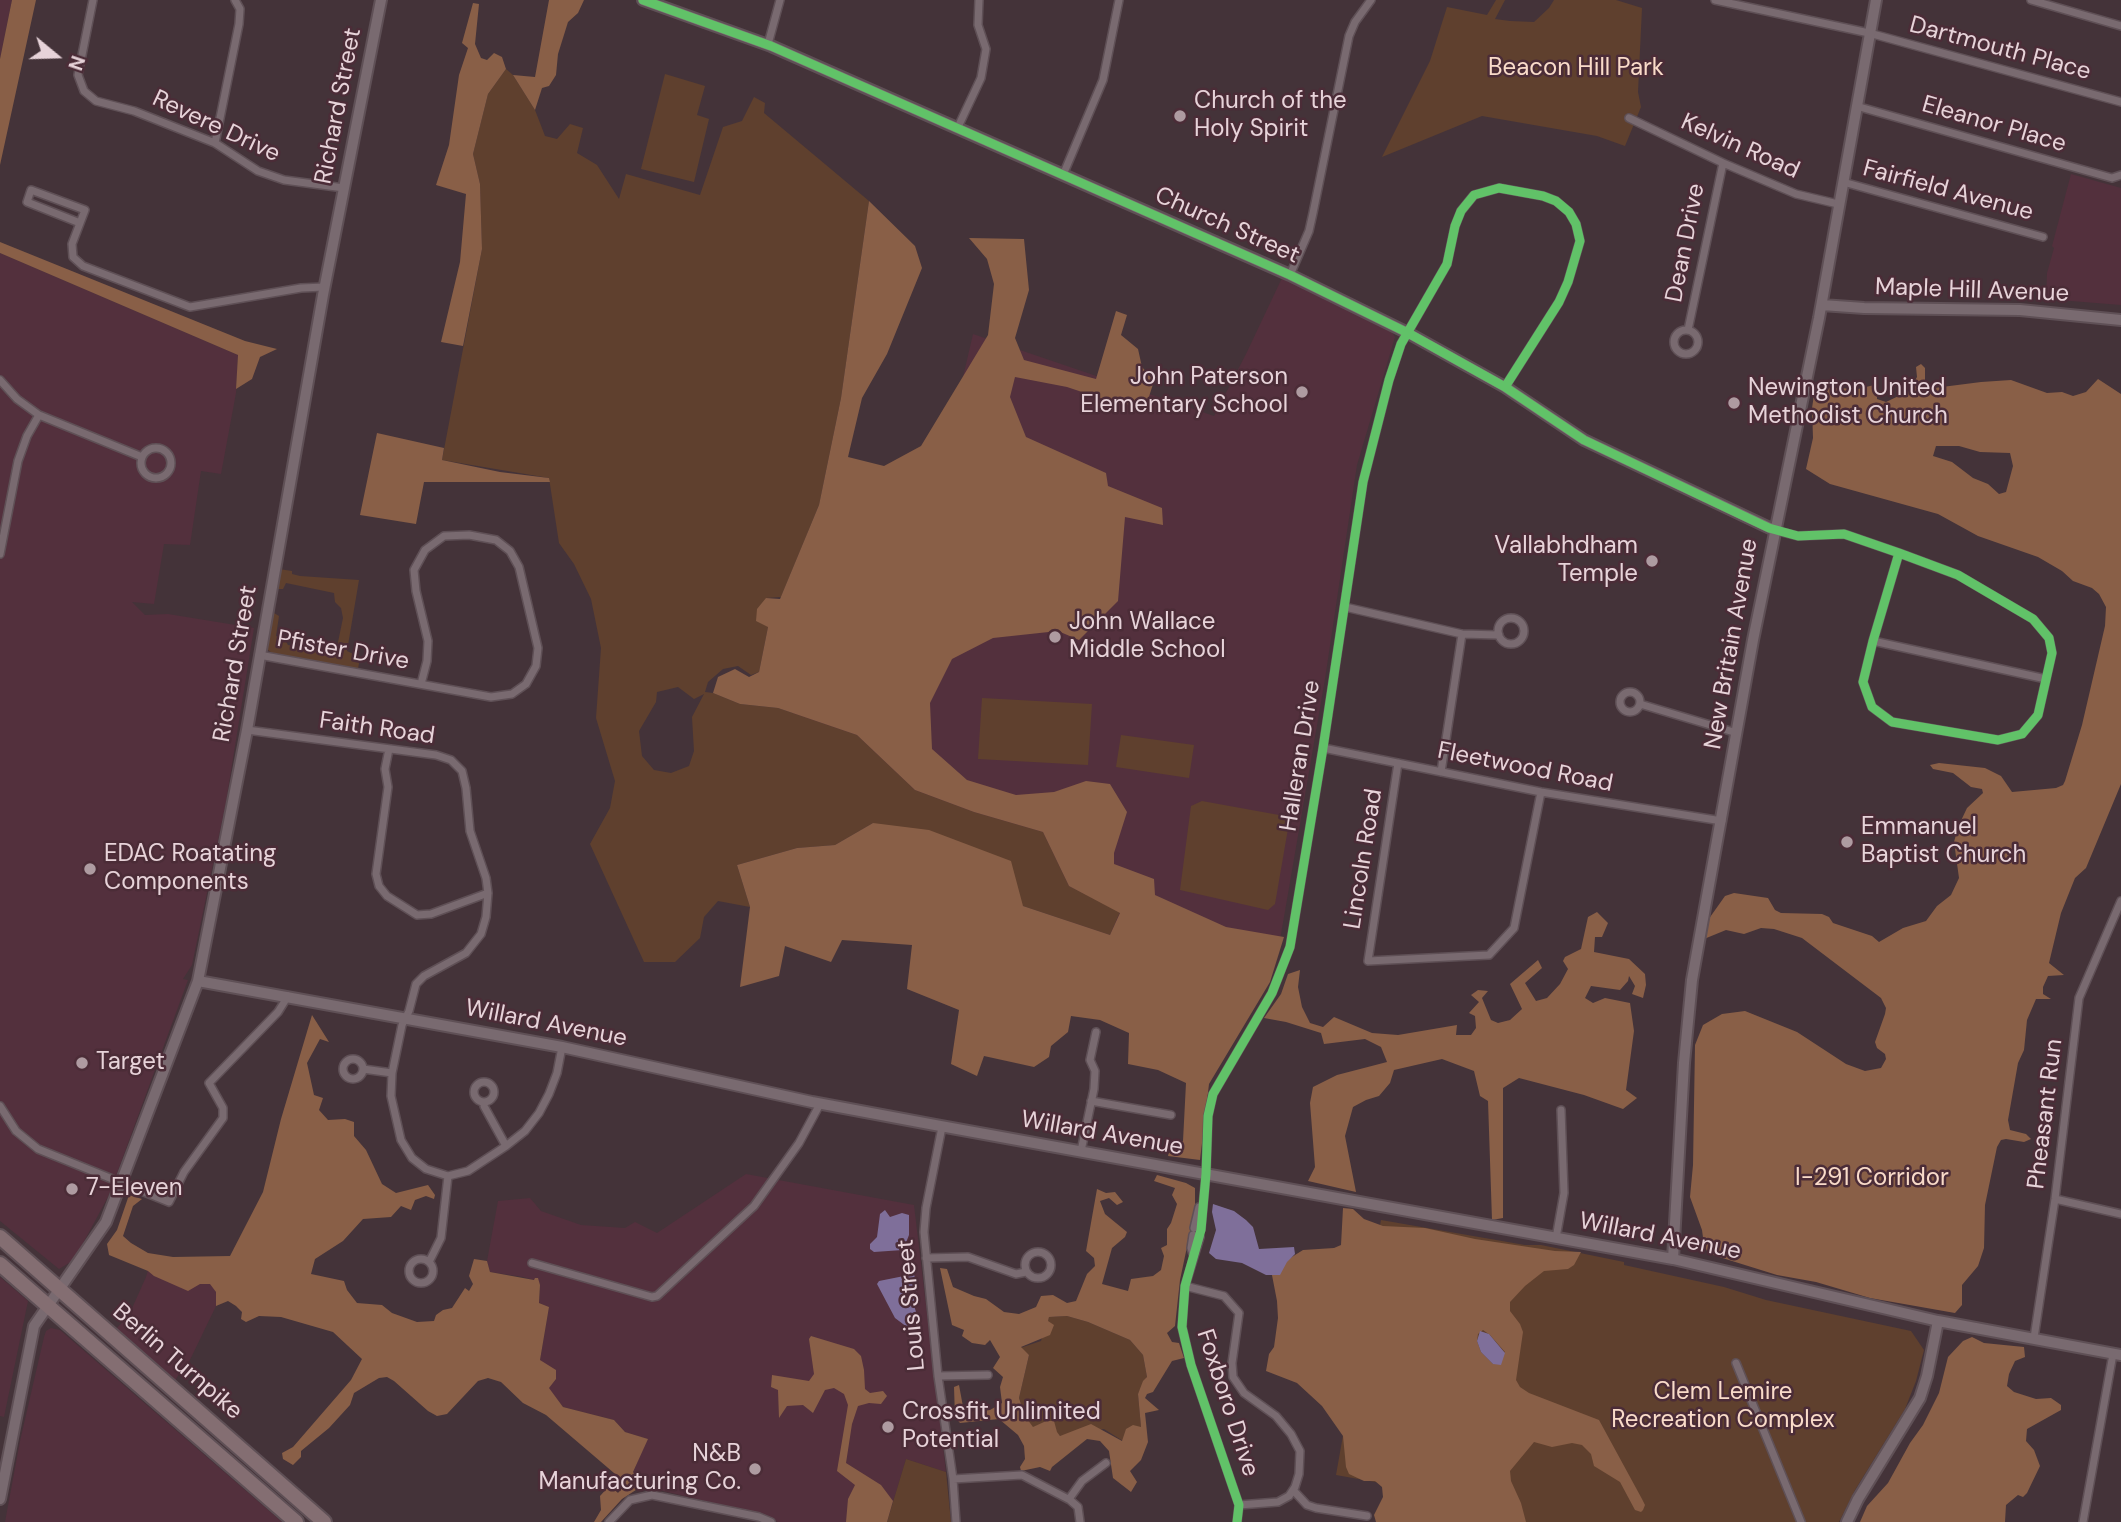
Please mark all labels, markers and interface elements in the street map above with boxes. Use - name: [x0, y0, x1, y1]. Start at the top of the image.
- street label: Dartmouth Place: [1906, 11, 2094, 87]
- north arrow: [21, 21, 91, 91]
- street label: Richard Street: [310, 25, 368, 187]
- text: N: [62, 52, 90, 74]
- park label: Beacon Hill Park: [1488, 55, 1664, 83]
- street label: Revere Drive: [148, 85, 284, 169]
- place label: Church of the Holy Spirit: [1194, 88, 1347, 144]
- street label: Eleanor Place: [1919, 91, 2069, 159]
- marker: Church of the Holy Spirit: [1172, 108, 1188, 124]
- street label: Kelvin Road: [1676, 108, 1804, 186]
- street label: Fairfield Avenue: [1860, 154, 2036, 228]
- street label: Church Street: [1150, 181, 1304, 271]
- street label: Dean Drive: [1660, 181, 1712, 305]
- street label: Maple Hill Avenue: [1874, 273, 2070, 309]
- place label: John Paterson Elementary School: [1080, 364, 1288, 420]
- place label: Newington United Methodist Church: [1748, 375, 1948, 431]
- marker: John Paterson Elementary School: [1294, 384, 1310, 400]
- marker: Newington United Methodist Church: [1726, 395, 1742, 411]
- place label: Vallabhdham Temple: [1494, 533, 1638, 589]
- street label: New Britain Avenue: [1699, 536, 1765, 752]
- marker: Vallabhdham Temple: [1644, 553, 1660, 569]
- street label: Richard Street: [208, 583, 264, 745]
- place label: John Wallace Middle School: [1069, 609, 1226, 665]
- street label: Pfister Drive: [275, 625, 411, 677]
- marker: John Wallace Middle School: [1047, 629, 1063, 645]
- street label: Halleran Drive: [1275, 678, 1327, 834]
- street label: Faith Road: [317, 707, 437, 751]
- street label: Fleetwood Road: [1435, 737, 1615, 799]
- street label: Lincoln Road: [1339, 787, 1389, 931]
- place label: Emmanuel Baptist Church: [1861, 814, 2026, 870]
- marker: Emmanuel Baptist Church: [1839, 834, 1855, 850]
- place label: EDAC Roatating Components: [104, 841, 276, 897]
- marker: EDAC Roatating Components: [82, 861, 98, 877]
- street label: Willard Avenue: [463, 994, 629, 1054]
- street label: Pheasant Run: [2023, 1037, 2069, 1191]
- place label: Target: [96, 1049, 165, 1077]
- marker: Target: [74, 1055, 90, 1071]
- street label: Willard Avenue: [1019, 1106, 1185, 1162]
- park label: I-291 Corridor: [1795, 1165, 1949, 1193]
- place label: 7-Eleven: [86, 1175, 183, 1203]
- marker: 7-Eleven: [64, 1181, 80, 1197]
- street label: Willard Avenue: [1577, 1207, 1743, 1267]
- street label: Louis Street: [892, 1238, 932, 1372]
- street label: Berlin Turnpike: [106, 1298, 248, 1426]
- street label: Foxboro Drive: [1190, 1326, 1264, 1480]
- park label: Clem Lemire Recreation Complex: [1611, 1379, 1835, 1435]
- place label: Crossfit Unlimited Potential: [902, 1399, 1101, 1455]
- marker: Crossfit Unlimited Potential: [880, 1419, 896, 1435]
- place label: N&B Manufacturing Co.: [539, 1441, 741, 1497]
- marker: N&B Manufacturing Co.: [747, 1461, 763, 1477]

